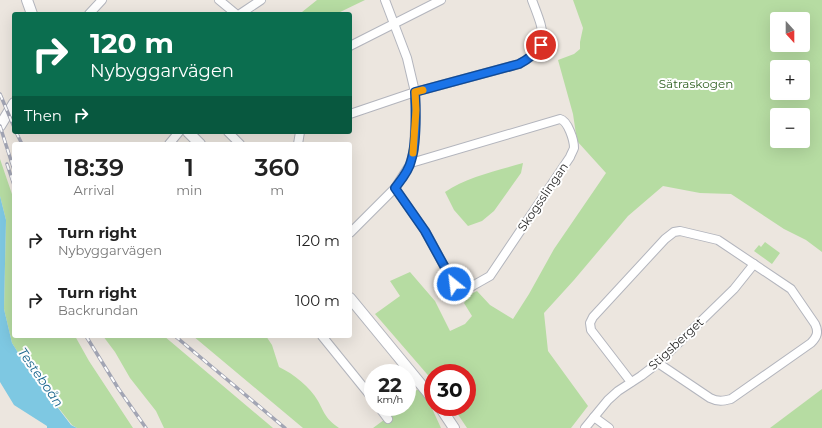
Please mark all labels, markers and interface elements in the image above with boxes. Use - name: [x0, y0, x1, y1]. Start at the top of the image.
- north arrow: [770, 12, 810, 52]
- map controls: [770, 12, 810, 148]
- text: 120 m: [90, 26, 174, 60]
- icon: right: [24, 28, 76, 80]
- pin: [524, 28, 558, 62]
- icon: arrive: [530, 34, 552, 56]
- text: Nybyggarvägen: [90, 60, 234, 82]
- button: +: [770, 60, 810, 100]
- park label: Sätraskogen: [659, 76, 733, 91]
- icon: right: [70, 104, 92, 126]
- text: Then: [24, 106, 62, 125]
- button: −: [770, 108, 810, 148]
- text: 18:39: [64, 153, 124, 182]
- text: 1: [185, 153, 194, 182]
- text: 360: [255, 153, 300, 182]
- street label: Skogsslingan: [514, 159, 571, 234]
- text: Arrival: [74, 182, 115, 198]
- text: min: [176, 182, 202, 198]
- text: m: [270, 182, 284, 198]
- text: Turn right: [58, 223, 137, 242]
- icon: right: [24, 229, 46, 251]
- text: 120 m: [296, 231, 340, 250]
- text: Nybyggarvägen: [58, 242, 162, 258]
- position arrow: [433, 263, 475, 305]
- text: Turn right: [58, 283, 137, 302]
- icon: right: [24, 289, 46, 311]
- text: 100 m: [295, 291, 340, 310]
- text: Backrundan: [58, 302, 138, 318]
- street label: Stigsberget: [645, 314, 706, 373]
- water label: Testeboån: [15, 344, 67, 410]
- speed limit sign: 30: [424, 364, 476, 416]
- text: 22: [378, 373, 402, 397]
- text: km/h: [377, 393, 403, 406]

